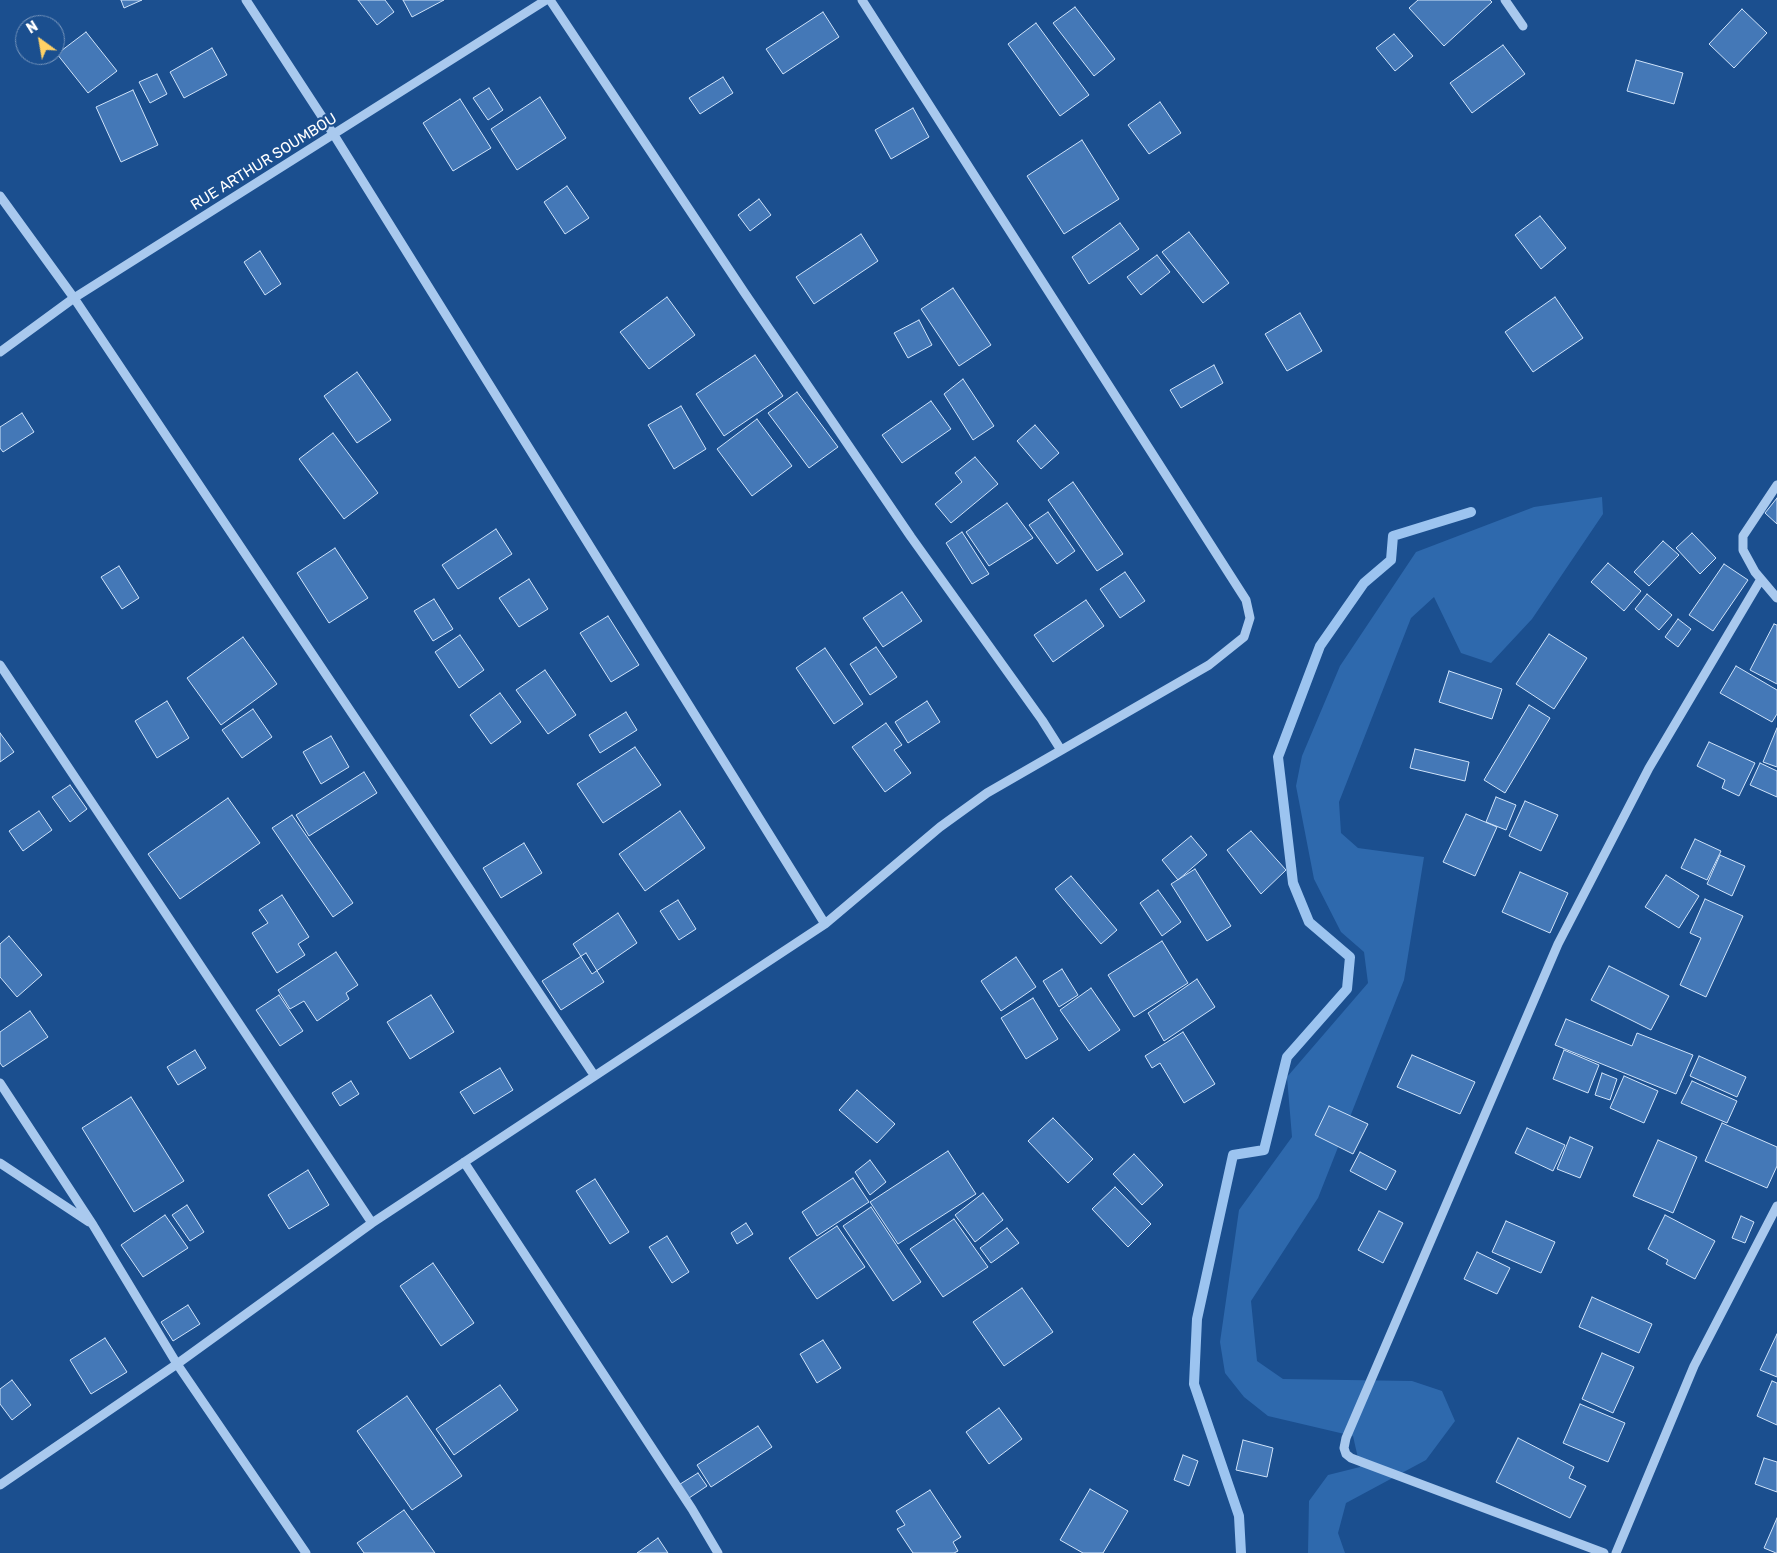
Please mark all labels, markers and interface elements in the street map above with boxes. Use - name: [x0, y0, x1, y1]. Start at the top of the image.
- north arrow: [15, 15, 65, 65]
- text: N: [24, 18, 41, 38]
- street label: RUE ARTHUR SOUMBOU: [188, 110, 340, 214]

